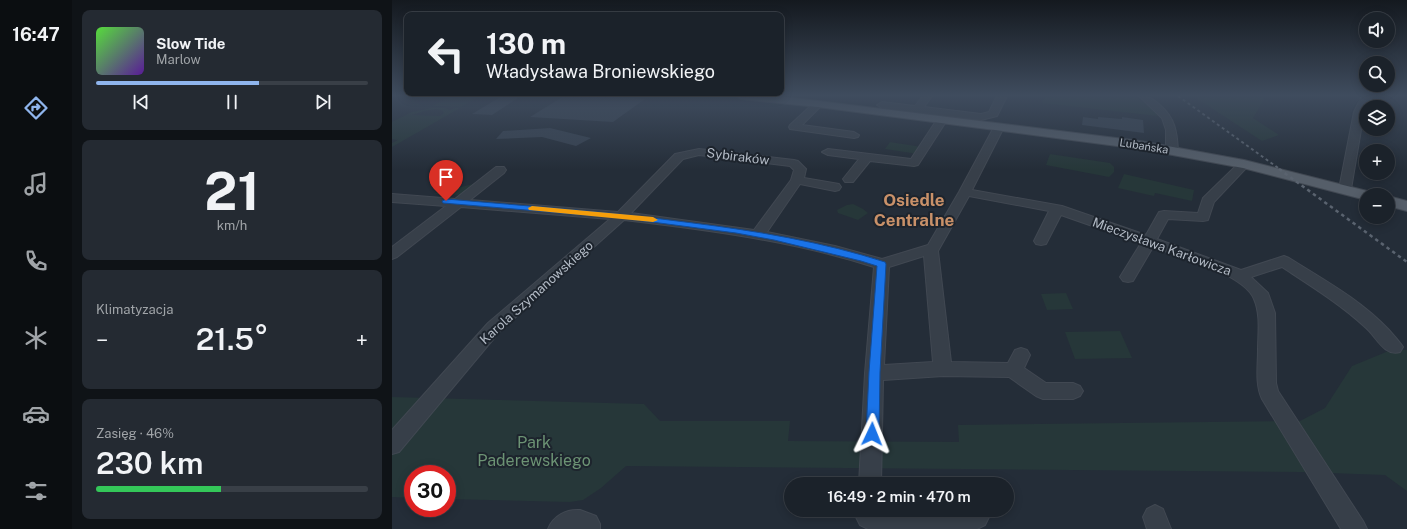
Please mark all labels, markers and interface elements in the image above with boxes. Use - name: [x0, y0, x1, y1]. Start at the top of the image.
- map controls: [1359, 12, 1395, 224]
- button: sound: [1359, 12, 1395, 48]
- text: 16:47: [12, 24, 60, 45]
- text: 130 m: [486, 27, 566, 60]
- icon: left: [420, 28, 472, 80]
- text: Slow Tide: [156, 35, 225, 52]
- text: Marlow: [156, 52, 201, 67]
- button: search: [1359, 56, 1395, 92]
- text: Władysława Broniewskiego: [486, 61, 715, 82]
- icon: previous: [130, 91, 152, 113]
- icon: pause: [221, 91, 243, 113]
- icon: next: [312, 91, 334, 113]
- icon: directions: [22, 94, 50, 122]
- button: layers: [1359, 100, 1395, 136]
- street label: Lubańska: [1119, 136, 1169, 156]
- button: +: [1359, 144, 1395, 180]
- street label: Sybiraków: [706, 145, 770, 168]
- pin: [429, 160, 463, 201]
- text: 21: [204, 161, 260, 222]
- icon: arrive: [435, 166, 457, 188]
- icon: music: [22, 170, 50, 198]
- button: −: [1359, 188, 1395, 224]
- district label: Osiedle Centralne: [874, 190, 955, 230]
- street label: Mieczysława Karłowicza: [1090, 214, 1233, 279]
- text: km/h: [217, 218, 247, 233]
- street label: Karola Szymanowskiego: [477, 238, 596, 347]
- icon: phone: [22, 247, 50, 275]
- text: Klimatyzacja: [96, 302, 173, 317]
- text: 21.5°: [196, 321, 268, 357]
- icon: climate: [22, 324, 50, 352]
- text: −: [96, 327, 108, 353]
- text: +: [356, 327, 368, 353]
- icon: car: [22, 400, 50, 428]
- position arrow: [851, 413, 893, 455]
- text: Zasięg · 46%: [96, 426, 174, 441]
- park label: Park Paderewskiego: [477, 433, 591, 470]
- text: 230 km: [96, 445, 203, 481]
- speed limit sign: 30: [404, 465, 456, 517]
- icon: filters: [22, 477, 50, 505]
- text: 16:49 · 2 min · 470 m: [827, 488, 971, 505]

